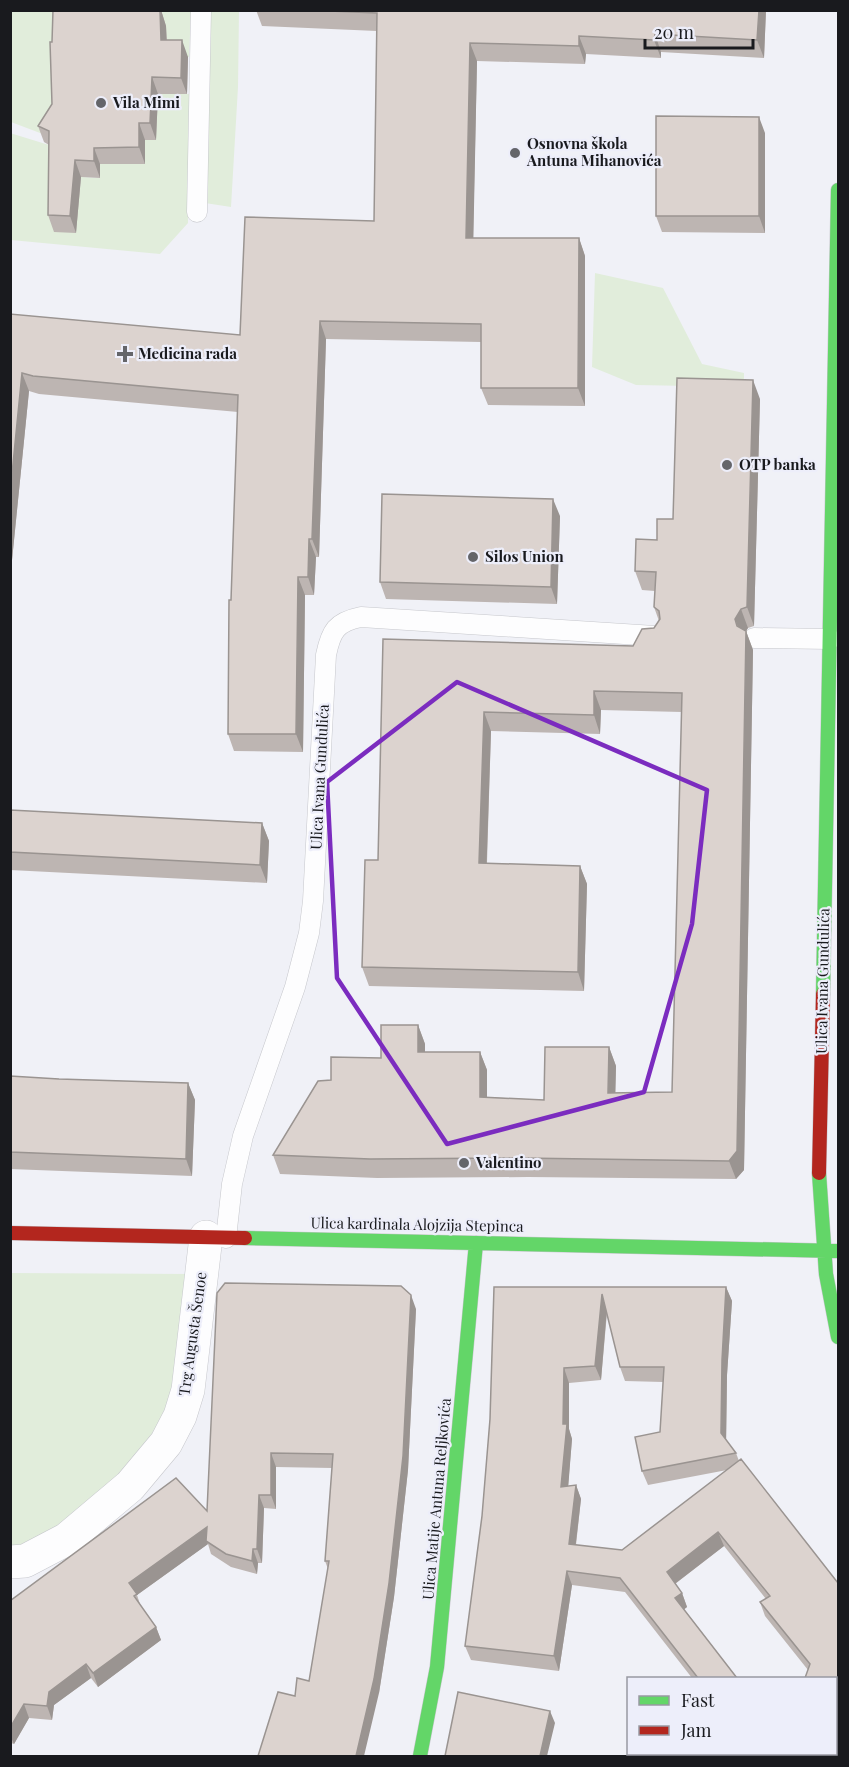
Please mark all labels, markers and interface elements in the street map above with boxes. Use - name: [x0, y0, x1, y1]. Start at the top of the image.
- scale bar: [645, 12, 753, 50]
- text: 20 m: [654, 20, 694, 44]
- place label: Vila Mimi: [112, 92, 180, 112]
- marker: Vila Mimi: [94, 96, 108, 110]
- place label: Osnovna škola Antuna Mihanovića: [526, 133, 662, 170]
- marker: Osnovna škola Antuna Mihanovića: [508, 146, 522, 160]
- place label: Medicina rada: [138, 343, 237, 363]
- marker: Medicina rada: [116, 345, 134, 363]
- place label: OTP banka: [739, 454, 816, 474]
- marker: OTP banka: [720, 458, 734, 472]
- place label: Silos Union: [485, 546, 564, 566]
- marker: Silos Union: [466, 550, 480, 564]
- street label: Ulica Ivana Gundulića: [305, 703, 333, 850]
- street label: Ulica Ivana Gundulića: [811, 907, 833, 1054]
- place label: Valentino: [475, 1152, 542, 1172]
- marker: Valentino: [457, 1156, 471, 1170]
- street label: Ulica kardinala Alojzija Stepinca: [310, 1212, 524, 1236]
- street label: Trg Augusta Šenoe: [173, 1271, 211, 1397]
- street label: Ulica Matije Antuna Reljkovića: [417, 1397, 455, 1601]
- legend: [627, 1677, 837, 1755]
- text: Fast: [681, 1688, 715, 1712]
- text: Jam: [680, 1718, 711, 1742]

